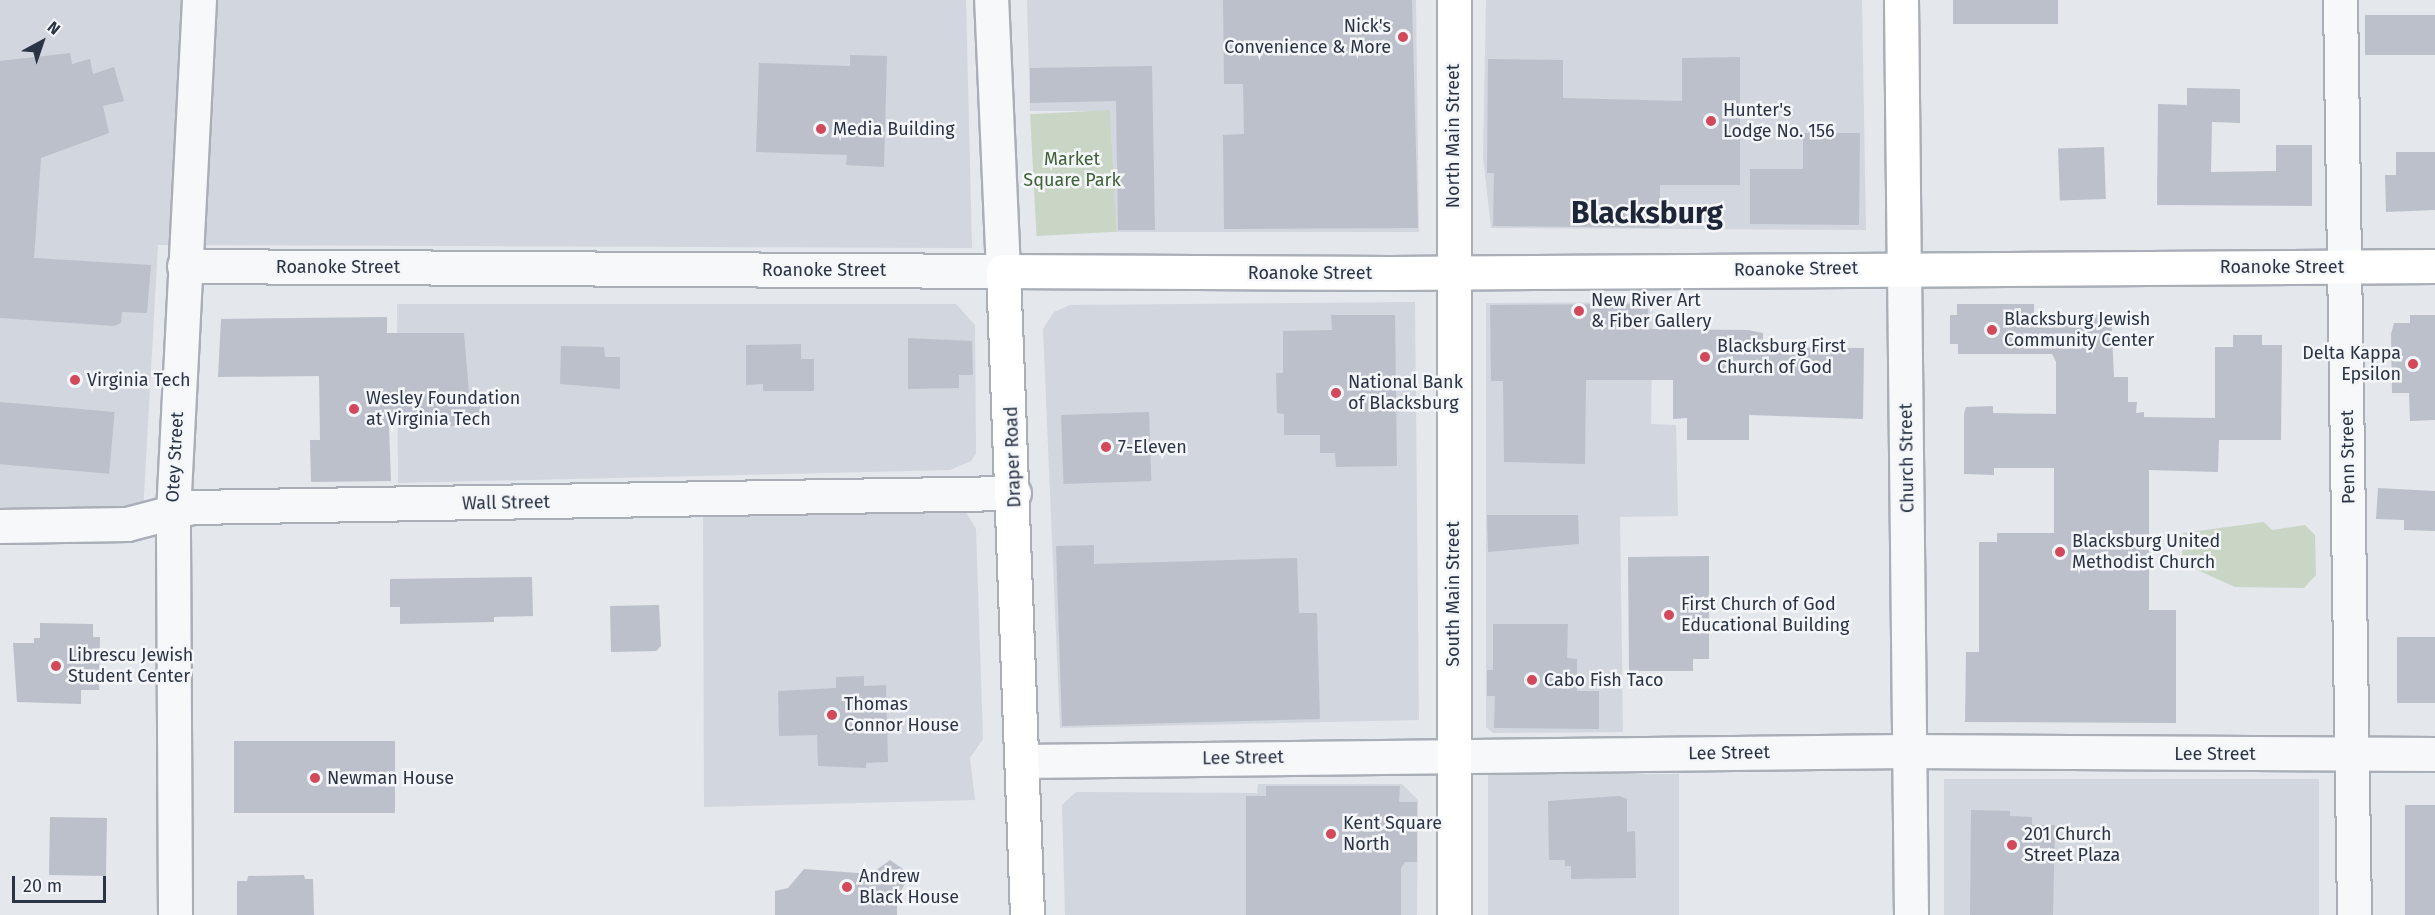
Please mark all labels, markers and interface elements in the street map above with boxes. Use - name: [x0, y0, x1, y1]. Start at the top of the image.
- north arrow: [12, 12, 72, 72]
- place label: Nick's Convenience & More: [1224, 16, 1391, 58]
- text: N: [44, 17, 64, 39]
- marker: Nick's Convenience & More: [1396, 30, 1410, 44]
- street label: North Main Street: [1442, 64, 1464, 208]
- place label: Hunter's Lodge No. 156: [1723, 100, 1835, 142]
- marker: Hunter's Lodge No. 156: [1704, 114, 1718, 128]
- place label: Media Building: [833, 118, 955, 140]
- marker: Media Building: [814, 122, 828, 136]
- park label: Market Square Park: [1023, 149, 1121, 192]
- district label: Blacksburg: [1571, 195, 1723, 231]
- street label: Roanoke Street: [276, 256, 400, 278]
- street label: Roanoke Street: [2220, 256, 2344, 278]
- street label: Roanoke Street: [1734, 257, 1858, 281]
- street label: Roanoke Street: [762, 259, 886, 281]
- street label: Roanoke Street: [1248, 262, 1372, 284]
- place label: New River Art & Fiber Gallery: [1591, 290, 1711, 332]
- marker: New River Art & Fiber Gallery: [1572, 304, 1586, 318]
- place label: Blacksburg Jewish Community Center: [2004, 309, 2154, 352]
- marker: Blacksburg Jewish Community Center: [1985, 323, 1999, 337]
- place label: Blacksburg First Church of God: [1717, 336, 1846, 378]
- place label: Delta Kappa Epsilon: [2302, 343, 2401, 386]
- marker: Blacksburg First Church of God: [1698, 350, 1712, 364]
- marker: Delta Kappa Epsilon: [2406, 357, 2420, 371]
- place label: Virginia Tech: [87, 369, 191, 391]
- place label: National Bank of Blacksburg: [1348, 372, 1463, 415]
- marker: Virginia Tech: [68, 373, 82, 387]
- marker: National Bank of Blacksburg: [1329, 386, 1343, 400]
- place label: Wesley Foundation at Virginia Tech: [366, 388, 520, 430]
- marker: Wesley Foundation at Virginia Tech: [347, 402, 361, 416]
- street label: Church Street: [1895, 403, 1919, 513]
- street label: Draper Road: [1000, 406, 1026, 508]
- street label: Penn Street: [2336, 410, 2360, 504]
- street label: Otey Street: [162, 411, 188, 503]
- place label: 7-Eleven: [1118, 436, 1187, 458]
- marker: 7-Eleven: [1099, 440, 1113, 454]
- street label: Wall Street: [462, 491, 550, 515]
- street label: South Main Street: [1442, 521, 1464, 667]
- place label: Blacksburg United Methodist Church: [2072, 531, 2220, 574]
- marker: Blacksburg United Methodist Church: [2053, 545, 2067, 559]
- place label: First Church of God Educational Building: [1681, 594, 1849, 636]
- marker: First Church of God Educational Building: [1662, 608, 1676, 622]
- place label: Librescu Jewish Student Center: [68, 645, 193, 688]
- marker: Librescu Jewish Student Center: [49, 659, 63, 673]
- place label: Cabo Fish Taco: [1544, 669, 1664, 691]
- marker: Cabo Fish Taco: [1525, 673, 1539, 687]
- place label: Thomas Connor House: [844, 694, 959, 736]
- marker: Thomas Connor House: [825, 708, 839, 722]
- street label: Lee Street: [1688, 741, 1770, 765]
- street label: Lee Street: [2174, 743, 2256, 765]
- street label: Lee Street: [1202, 746, 1284, 770]
- place label: Newman House: [327, 767, 454, 789]
- marker: Newman House: [308, 771, 322, 785]
- place label: Kent Square North: [1343, 813, 1442, 856]
- place label: 201 Church Street Plaza: [2024, 824, 2120, 866]
- marker: Kent Square North: [1324, 827, 1338, 841]
- marker: 201 Church Street Plaza: [2005, 838, 2019, 852]
- scale bar: [15, 864, 110, 902]
- place label: Andrew Black House: [859, 866, 959, 908]
- text: 20 m: [23, 875, 62, 897]
- marker: Andrew Black House: [840, 880, 854, 894]

